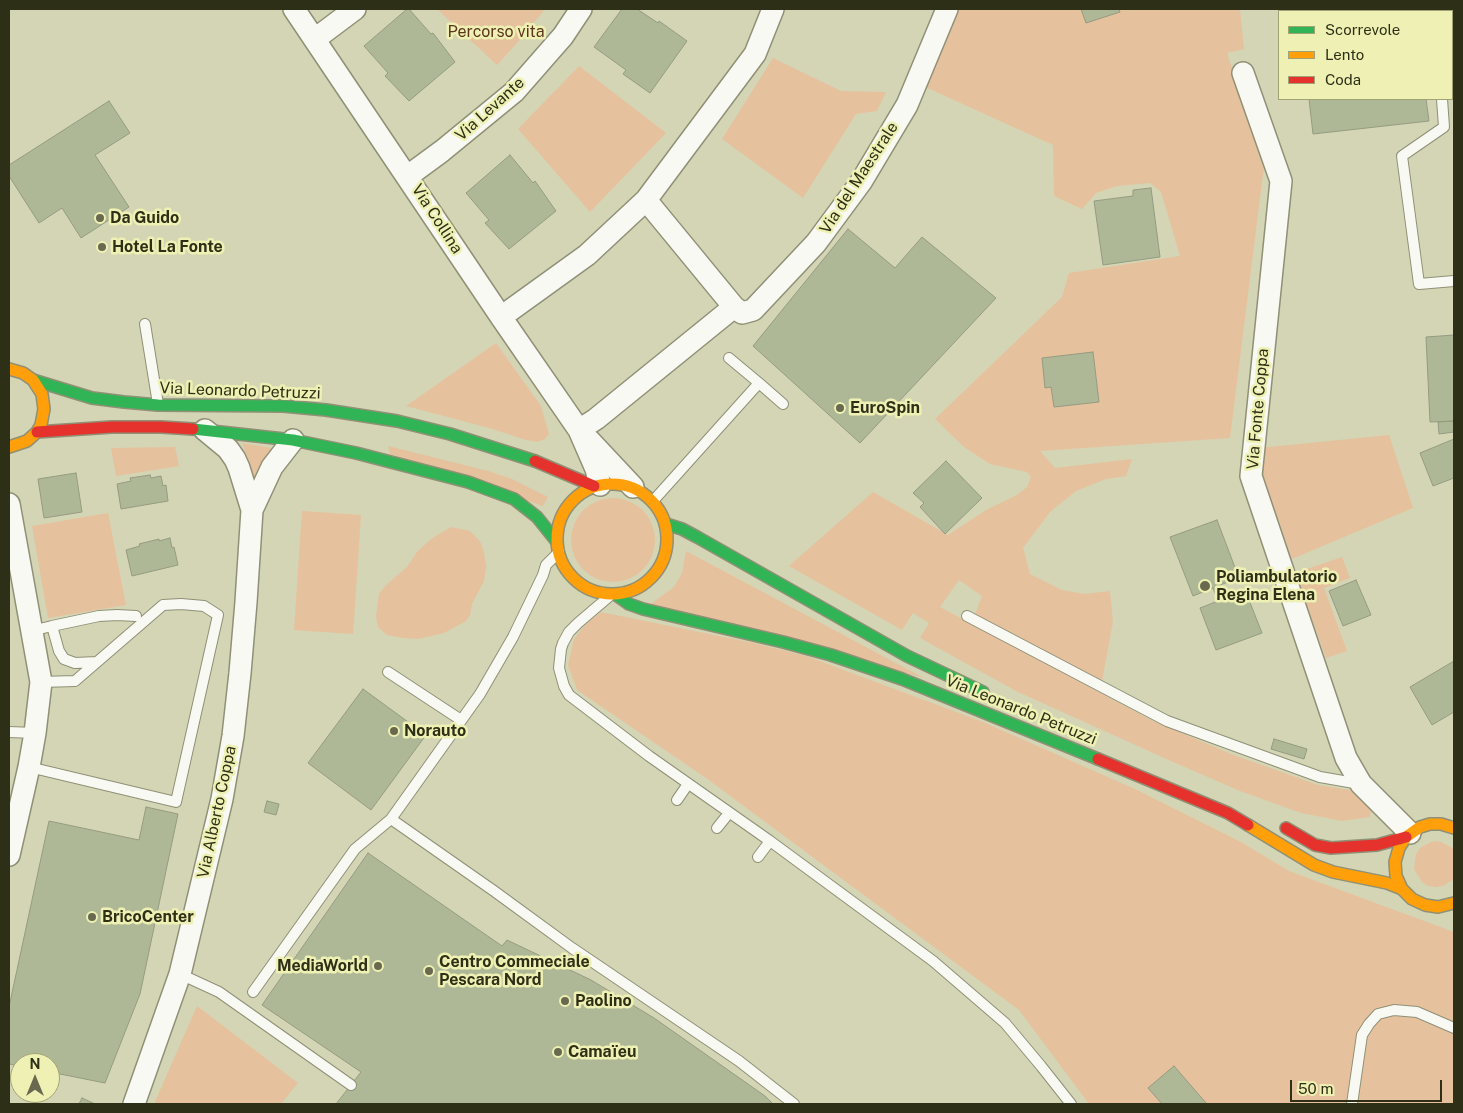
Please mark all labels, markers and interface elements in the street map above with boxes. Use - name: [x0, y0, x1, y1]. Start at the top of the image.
- legend: [1278, 10, 1453, 100]
- text: Scorrevole: [1325, 21, 1400, 38]
- park label: Percorso vita: [447, 22, 545, 42]
- text: Lento: [1325, 46, 1364, 63]
- text: Coda: [1325, 71, 1361, 88]
- street label: Via Levante: [452, 73, 528, 145]
- street label: Via del Maestrale: [816, 119, 902, 237]
- street label: Via Collina: [407, 181, 467, 257]
- place label: Da Guido: [110, 208, 179, 228]
- marker: Da Guido: [94, 212, 106, 224]
- place label: Hotel La Fonte: [112, 237, 223, 257]
- marker: Hotel La Fonte: [96, 241, 108, 253]
- street label: Via Fonte Coppa: [1243, 348, 1273, 470]
- street label: Via Leonardo Petruzzi: [159, 379, 321, 403]
- place label: EuroSpin: [850, 398, 920, 418]
- marker: EuroSpin: [834, 402, 846, 414]
- place label: Poliambulatorio Regina Elena: [1216, 567, 1337, 605]
- marker: Poliambulatorio Regina Elena: [1198, 579, 1212, 593]
- street label: Via Leonardo Petruzzi: [943, 671, 1099, 749]
- place label: Norauto: [404, 721, 466, 741]
- marker: Norauto: [388, 725, 400, 737]
- street label: Via Alberto Coppa: [194, 744, 240, 880]
- place label: BricoCenter: [102, 907, 194, 927]
- marker: BricoCenter: [86, 911, 98, 923]
- place label: Centro Commeciale Pescara Nord: [439, 952, 590, 990]
- place label: MediaWorld: [277, 956, 368, 976]
- marker: MediaWorld: [372, 960, 384, 972]
- marker: Centro Commeciale Pescara Nord: [423, 965, 435, 977]
- place label: Paolino: [575, 991, 632, 1011]
- marker: Paolino: [559, 995, 571, 1007]
- place label: Camaïeu: [568, 1042, 637, 1062]
- marker: Camaïeu: [552, 1046, 564, 1058]
- north arrow: [10, 1053, 60, 1103]
- text: N: [30, 1056, 40, 1072]
- scale bar: [1293, 1070, 1446, 1102]
- text: 50 m: [1298, 1080, 1333, 1097]

